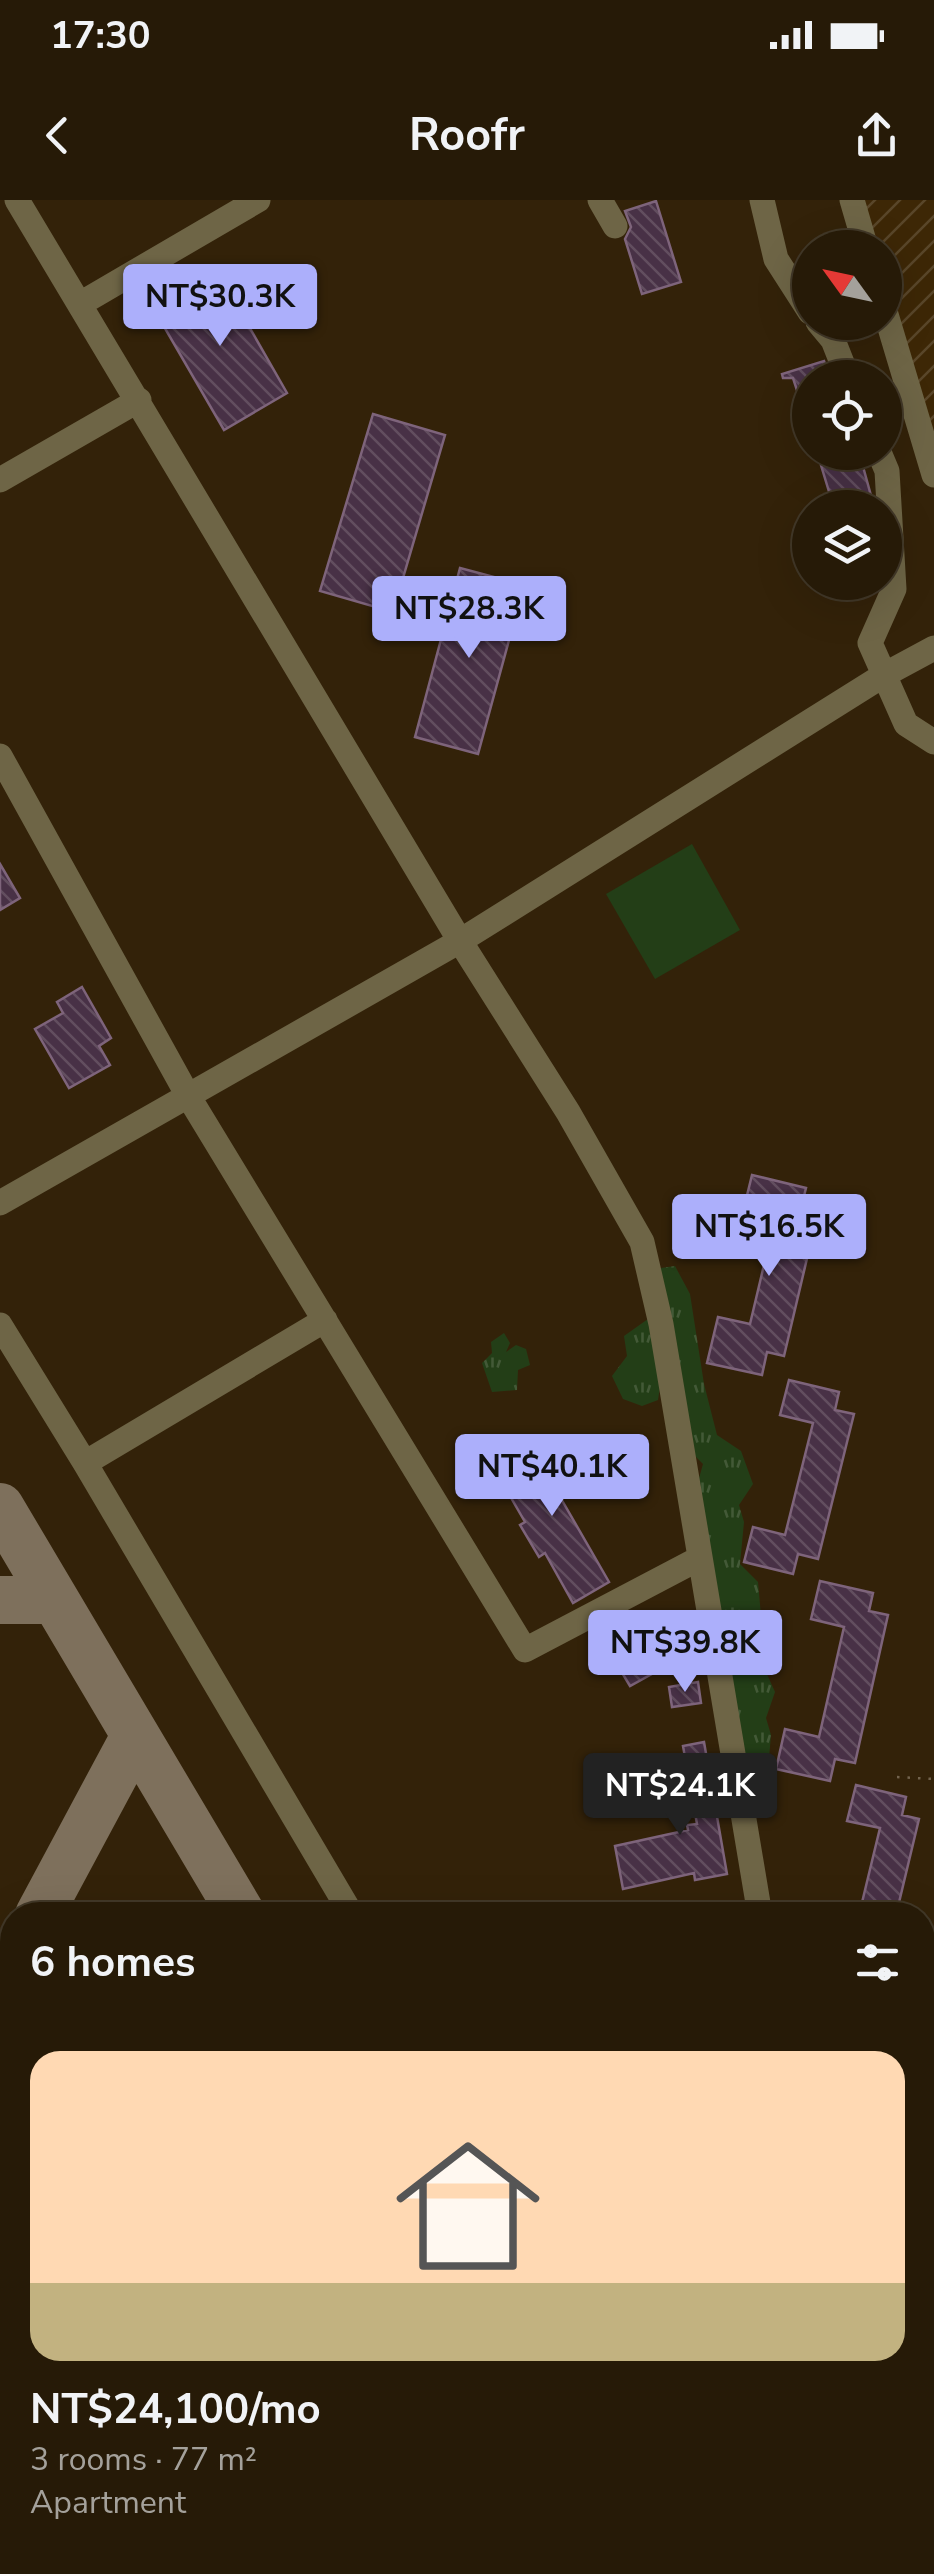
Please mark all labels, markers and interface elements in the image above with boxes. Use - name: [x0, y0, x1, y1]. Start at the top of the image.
- text: 17:30: [50, 10, 151, 61]
- text: Roofr: [409, 105, 525, 166]
- icon: back: [30, 108, 85, 163]
- icon: share: [849, 108, 904, 163]
- north arrow: [792, 230, 902, 340]
- map controls: [792, 230, 902, 600]
- pin: NT$30.3K: [117, 264, 323, 349]
- text: NT$30.3K: [145, 275, 295, 318]
- button: locate: [792, 360, 902, 470]
- button: layers: [792, 490, 902, 600]
- pin: NT$28.3K: [366, 576, 572, 661]
- text: NT$28.3K: [394, 587, 544, 630]
- pin: NT$16.5K: [666, 1194, 872, 1279]
- text: NT$16.5K: [694, 1205, 844, 1248]
- pin: NT$40.1K: [449, 1434, 655, 1519]
- text: NT$40.1K: [477, 1445, 627, 1488]
- pin: NT$39.8K: [582, 1610, 788, 1695]
- text: NT$39.8K: [610, 1621, 760, 1664]
- pin: NT$24.1K: [577, 1753, 783, 1838]
- text: NT$24.1K: [605, 1764, 755, 1807]
- text: 6 homes: [30, 1934, 195, 1991]
- icon: filters: [850, 1935, 905, 1990]
- icon: home: [378, 2116, 558, 2296]
- text: NT$24,100/mo: [30, 2381, 321, 2438]
- text: 3 rooms · 77 m²: [30, 2438, 257, 2481]
- text: Apartment: [30, 2481, 186, 2524]

